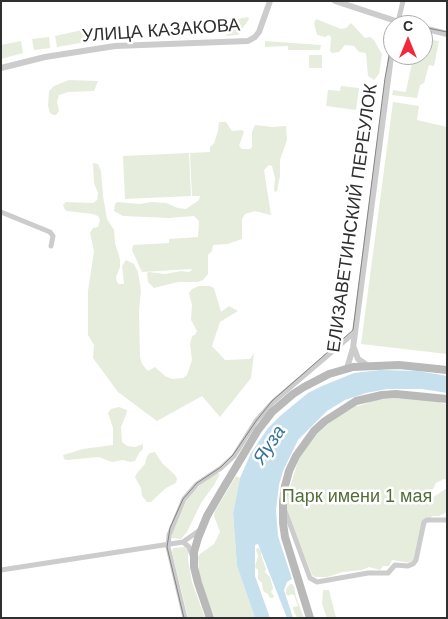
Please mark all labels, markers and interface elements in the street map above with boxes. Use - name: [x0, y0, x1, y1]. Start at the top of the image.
- street label: УЛИЦА КАЗАКОВА: [81, 15, 241, 47]
- north arrow: [383, 15, 433, 65]
- text: С: [403, 18, 413, 34]
- street label: ЕЛИЗАВЕТИНСКИЙ ПЕРЕУЛОК: [323, 82, 383, 354]
- water label: Яуза: [249, 421, 291, 469]
- park label: Парк имени 1 мая: [282, 486, 432, 508]

